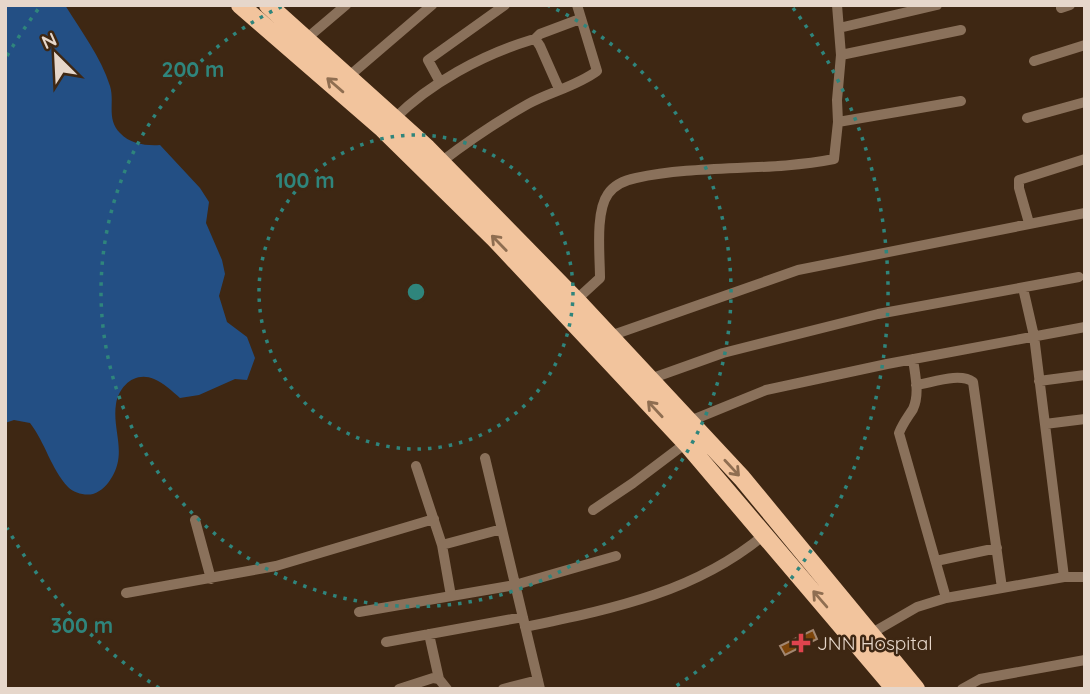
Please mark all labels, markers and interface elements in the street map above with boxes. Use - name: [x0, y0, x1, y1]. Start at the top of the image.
- north arrow: [21, 21, 91, 91]
- text: N: [38, 27, 60, 54]
- text: 200 m: [162, 56, 224, 82]
- one-way arrow: [326, 77, 344, 93]
- text: 100 m: [275, 167, 335, 193]
- one-way arrow: [490, 235, 507, 252]
- centre of rings: [404, 280, 428, 304]
- one-way arrow: [646, 401, 663, 418]
- one-way arrow: [724, 459, 741, 476]
- one-way arrow: [812, 590, 828, 608]
- text: 300 m: [51, 612, 113, 638]
- place label: JNN Hospital: [817, 631, 933, 655]
- marker: JNN Hospital: [791, 633, 811, 653]

